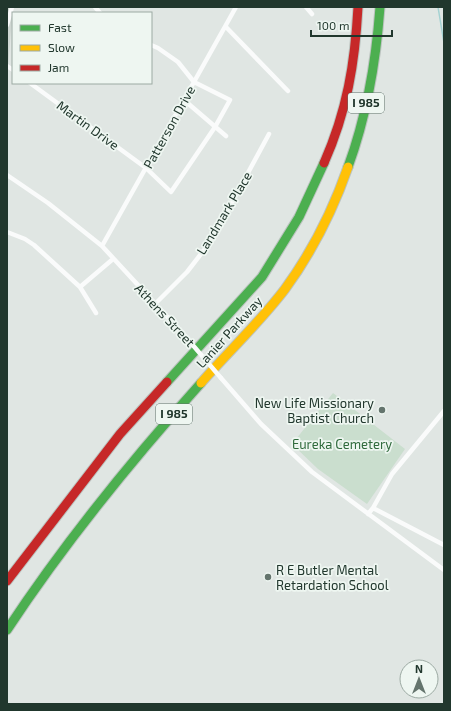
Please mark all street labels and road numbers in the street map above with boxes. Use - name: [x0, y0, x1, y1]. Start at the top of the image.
- street label: Patterson Drive: [140, 83, 198, 171]
- road number: I 985: [348, 93, 384, 113]
- street label: Martin Drive: [54, 97, 122, 153]
- street label: Landmark Place: [193, 169, 255, 257]
- street label: Athens Street: [132, 280, 198, 350]
- street label: Lanier Parkway: [193, 293, 265, 371]
- road number: I 985: [156, 404, 192, 424]

